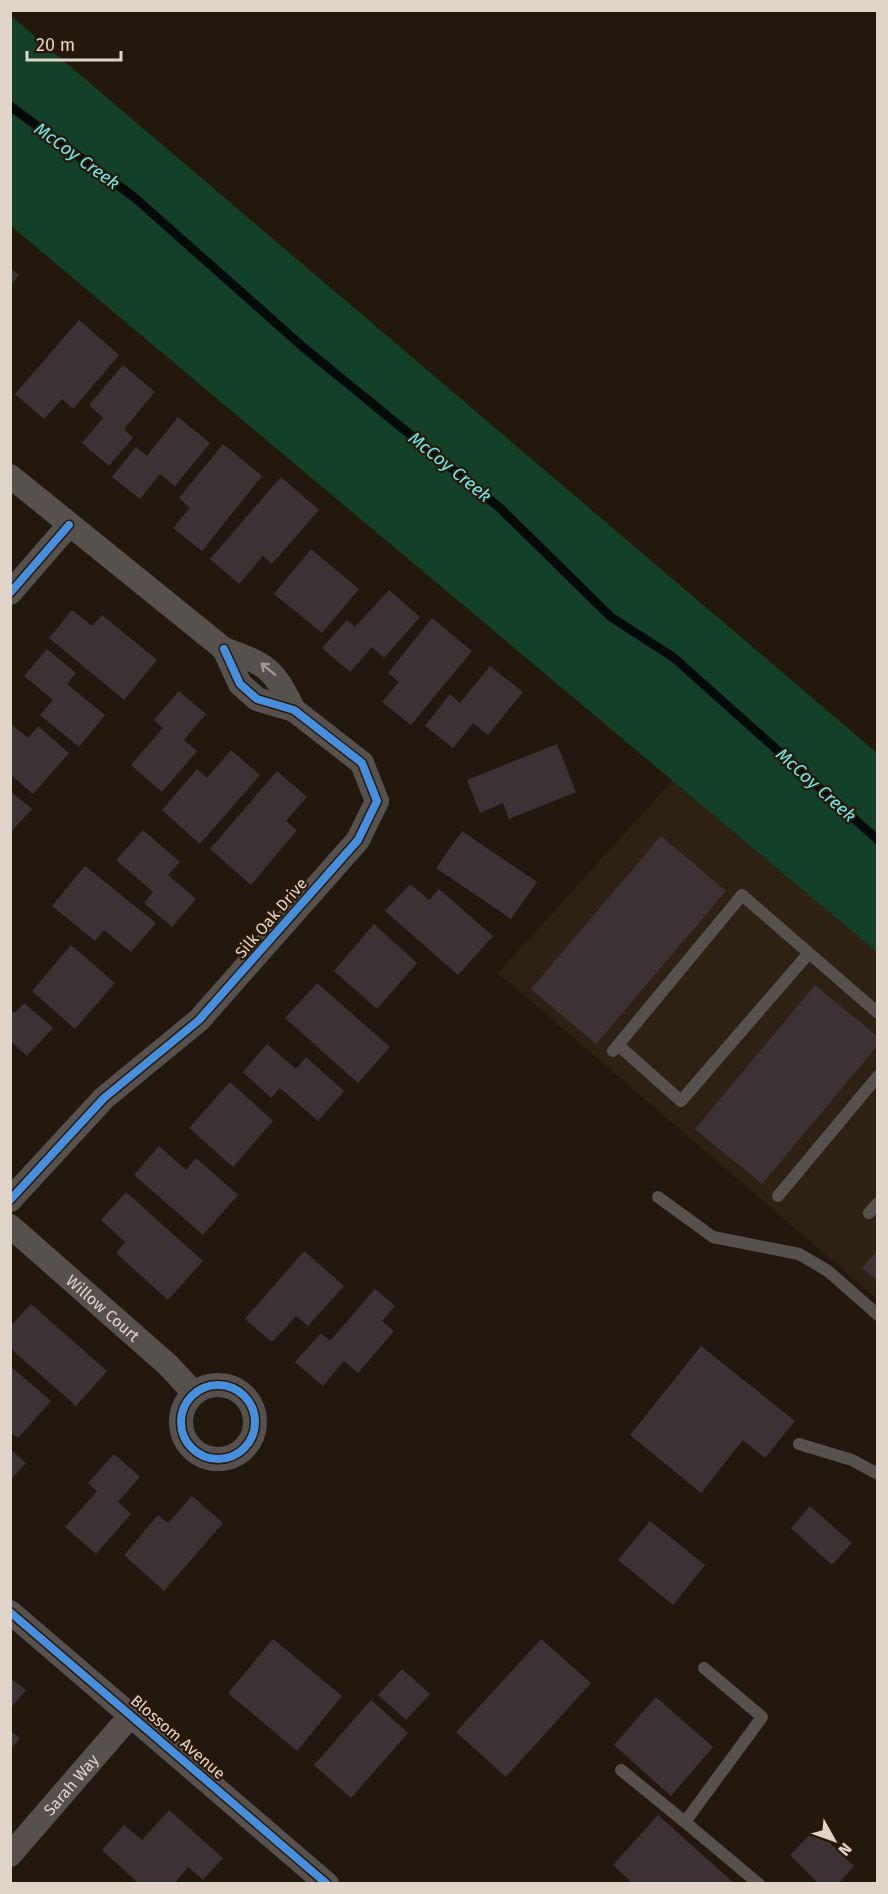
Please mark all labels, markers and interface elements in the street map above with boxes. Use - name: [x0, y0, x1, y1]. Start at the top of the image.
- scale bar: [27, 24, 122, 62]
- text: 20 m: [36, 34, 75, 56]
- water label: McCoy Creek: [30, 118, 124, 194]
- water label: McCoy Creek: [404, 427, 496, 507]
- one-way arrow: [261, 662, 276, 676]
- water label: McCoy Creek: [771, 743, 861, 827]
- street label: Silk Oak Drive: [231, 874, 311, 962]
- street label: Willow Court: [63, 1271, 144, 1345]
- street label: Blossom Avenue: [127, 1691, 229, 1783]
- street label: Sarah Way: [39, 1750, 102, 1819]
- north arrow: [804, 1810, 864, 1870]
- text: N: [834, 1839, 856, 1859]

